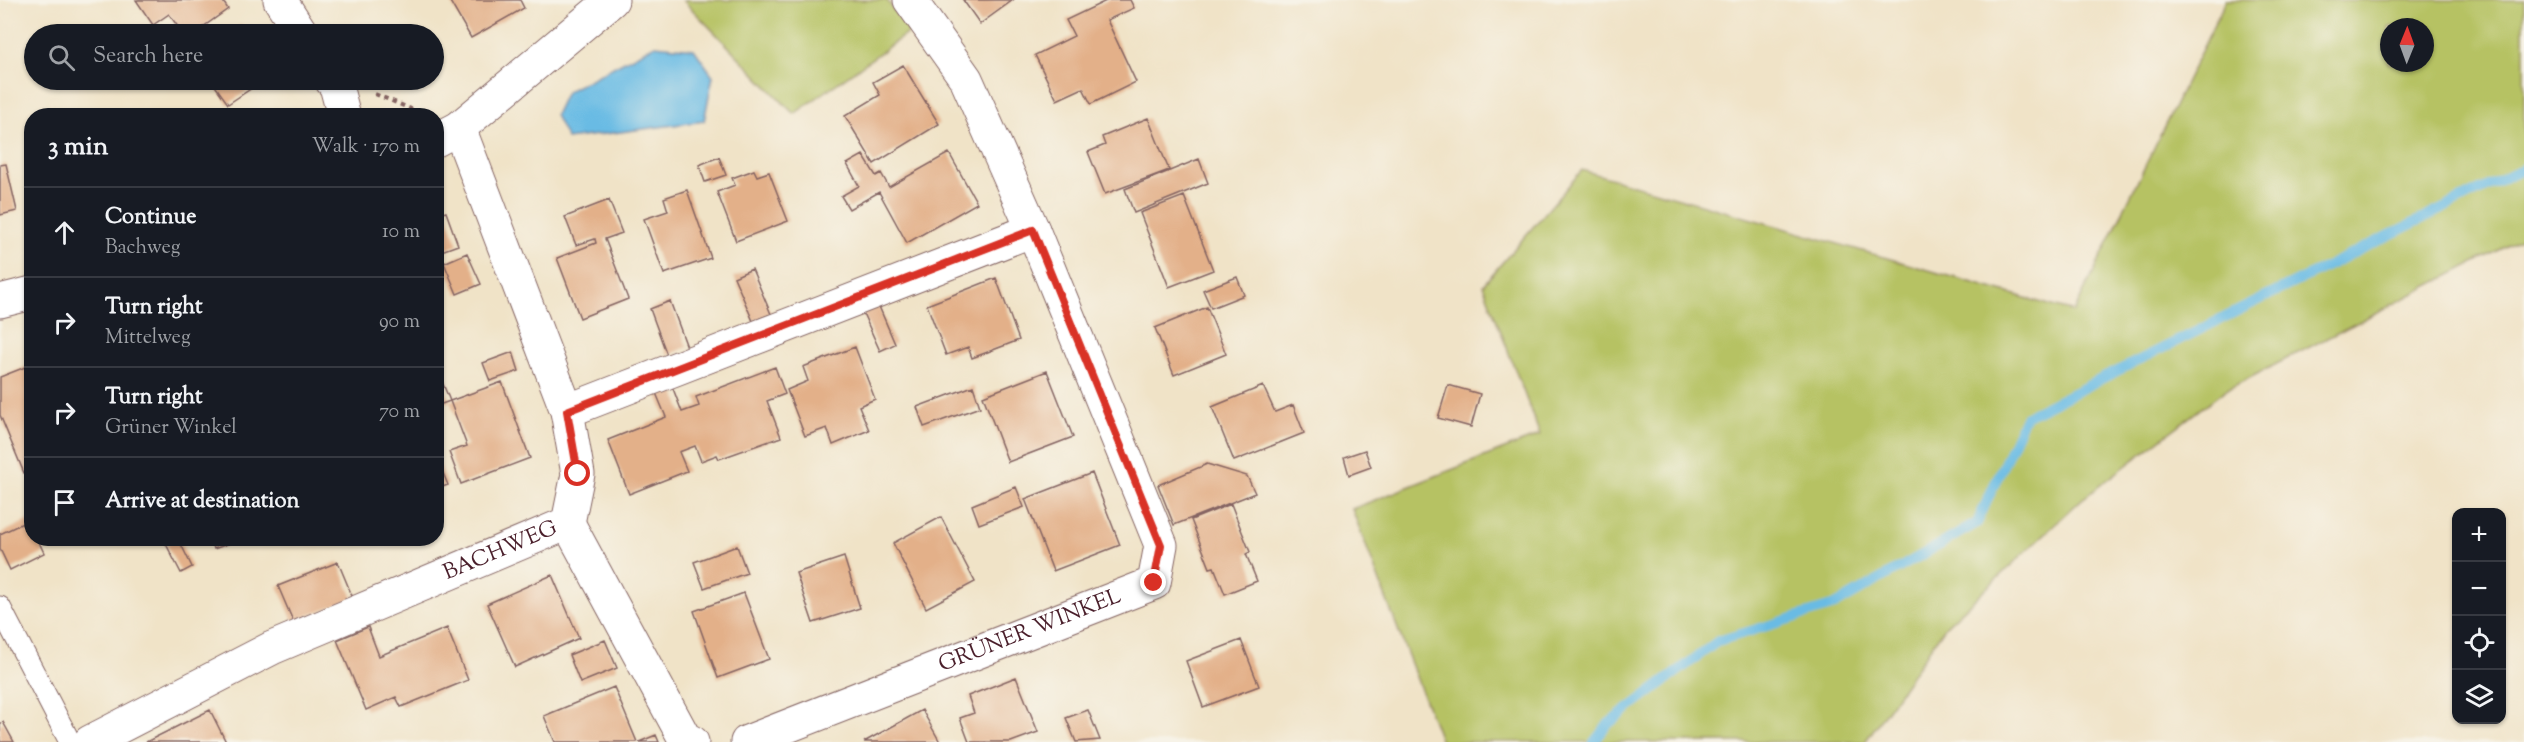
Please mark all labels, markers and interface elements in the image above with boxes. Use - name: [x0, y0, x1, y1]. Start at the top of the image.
- north arrow: [2380, 18, 2434, 72]
- search box: [24, 24, 444, 90]
- icon: search: [45, 41, 78, 74]
- text: Search here: [93, 41, 203, 73]
- text: 3 min: [48, 129, 108, 166]
- text: Walk · 170 m: [312, 133, 420, 162]
- text: Continue: [105, 202, 196, 234]
- icon: ahead: [48, 216, 81, 249]
- text: 10 m: [382, 218, 420, 247]
- text: Bachweg: [105, 234, 180, 263]
- text: Turn right: [105, 292, 202, 324]
- icon: right: [48, 306, 81, 339]
- text: 90 m: [379, 308, 420, 337]
- text: Mittelweg: [105, 324, 191, 353]
- text: Turn right: [105, 382, 202, 414]
- icon: right: [48, 396, 81, 429]
- text: 70 m: [379, 398, 420, 427]
- text: Grüner Winkel: [105, 414, 237, 443]
- route start: [564, 460, 590, 486]
- icon: arrive: [48, 486, 81, 519]
- text: Arrive at destination: [105, 486, 300, 518]
- map controls: [2452, 508, 2506, 724]
- button: +: [2452, 508, 2506, 562]
- street label: BACHWEG: [439, 513, 563, 590]
- button: −: [2452, 562, 2506, 616]
- route end: [1140, 569, 1166, 595]
- street label: GRÜNER WINKEL: [934, 581, 1126, 681]
- button: locate: [2452, 616, 2506, 670]
- button: layers: [2452, 670, 2506, 724]

